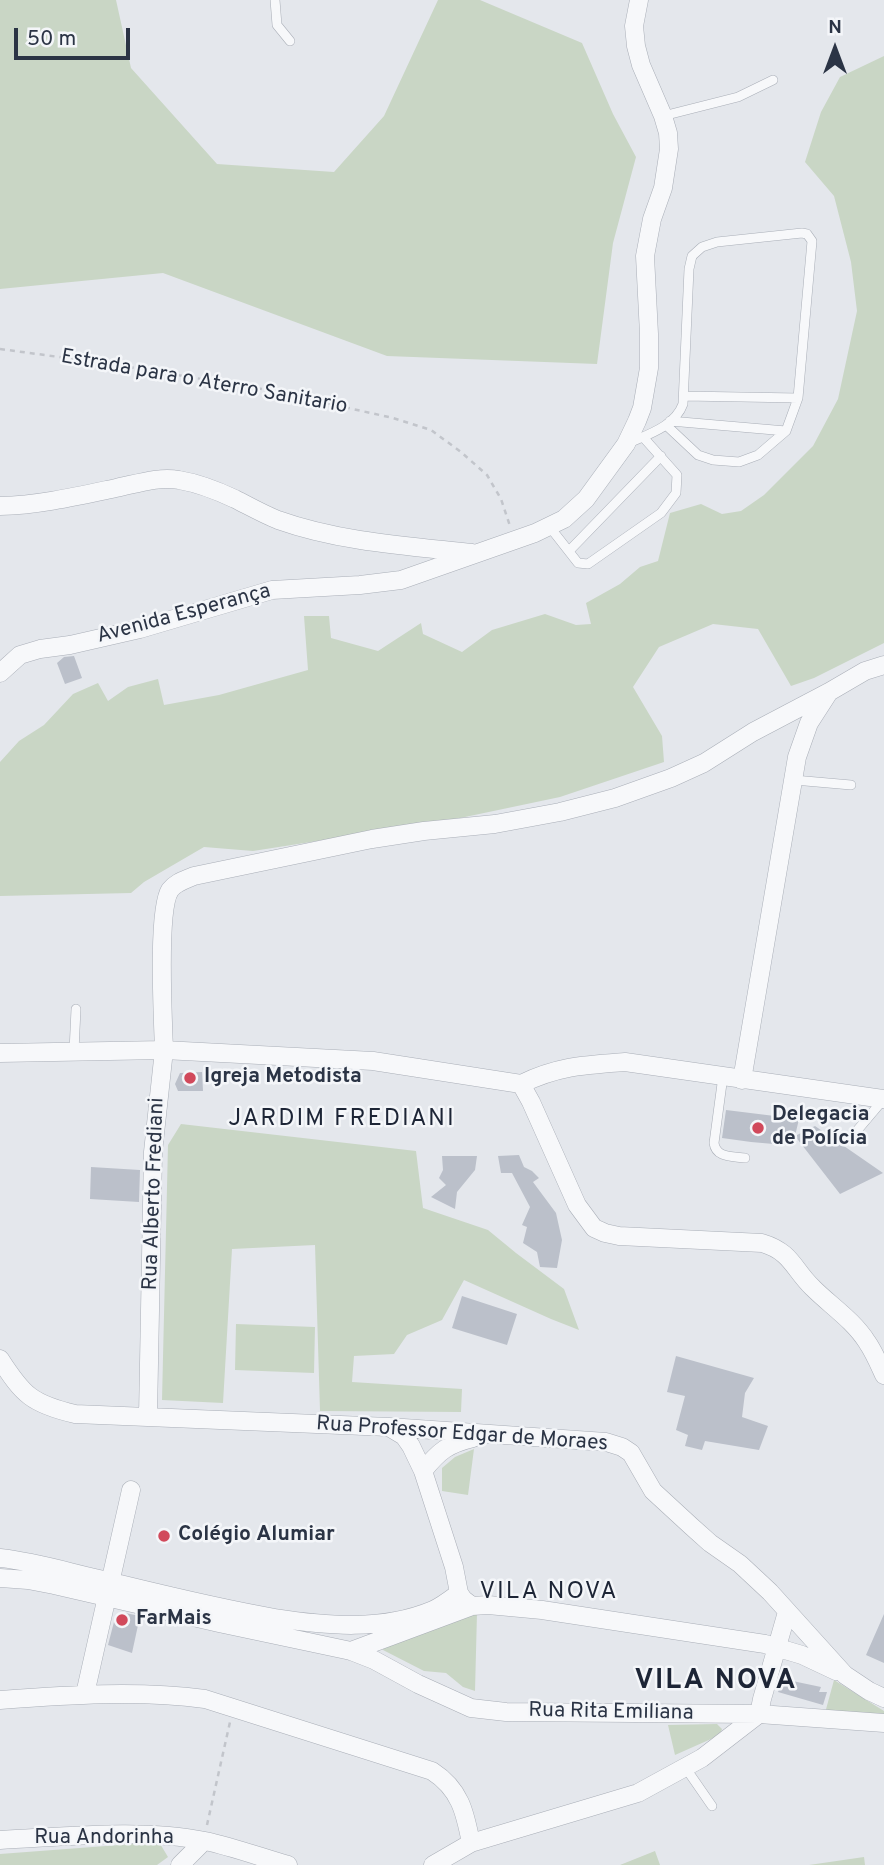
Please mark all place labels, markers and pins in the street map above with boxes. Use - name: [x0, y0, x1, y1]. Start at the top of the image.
- place label: Igreja Metodista: [204, 1065, 362, 1091]
- marker: Igreja Metodista: [182, 1070, 198, 1086]
- place label: Delegacia de Polícia: [772, 1103, 869, 1153]
- marker: Delegacia de Polícia: [750, 1120, 766, 1136]
- place label: Colégio Alumiar: [178, 1523, 335, 1549]
- marker: Colégio Alumiar: [156, 1528, 172, 1544]
- place label: FarMais: [136, 1607, 212, 1633]
- marker: FarMais: [114, 1612, 130, 1628]

